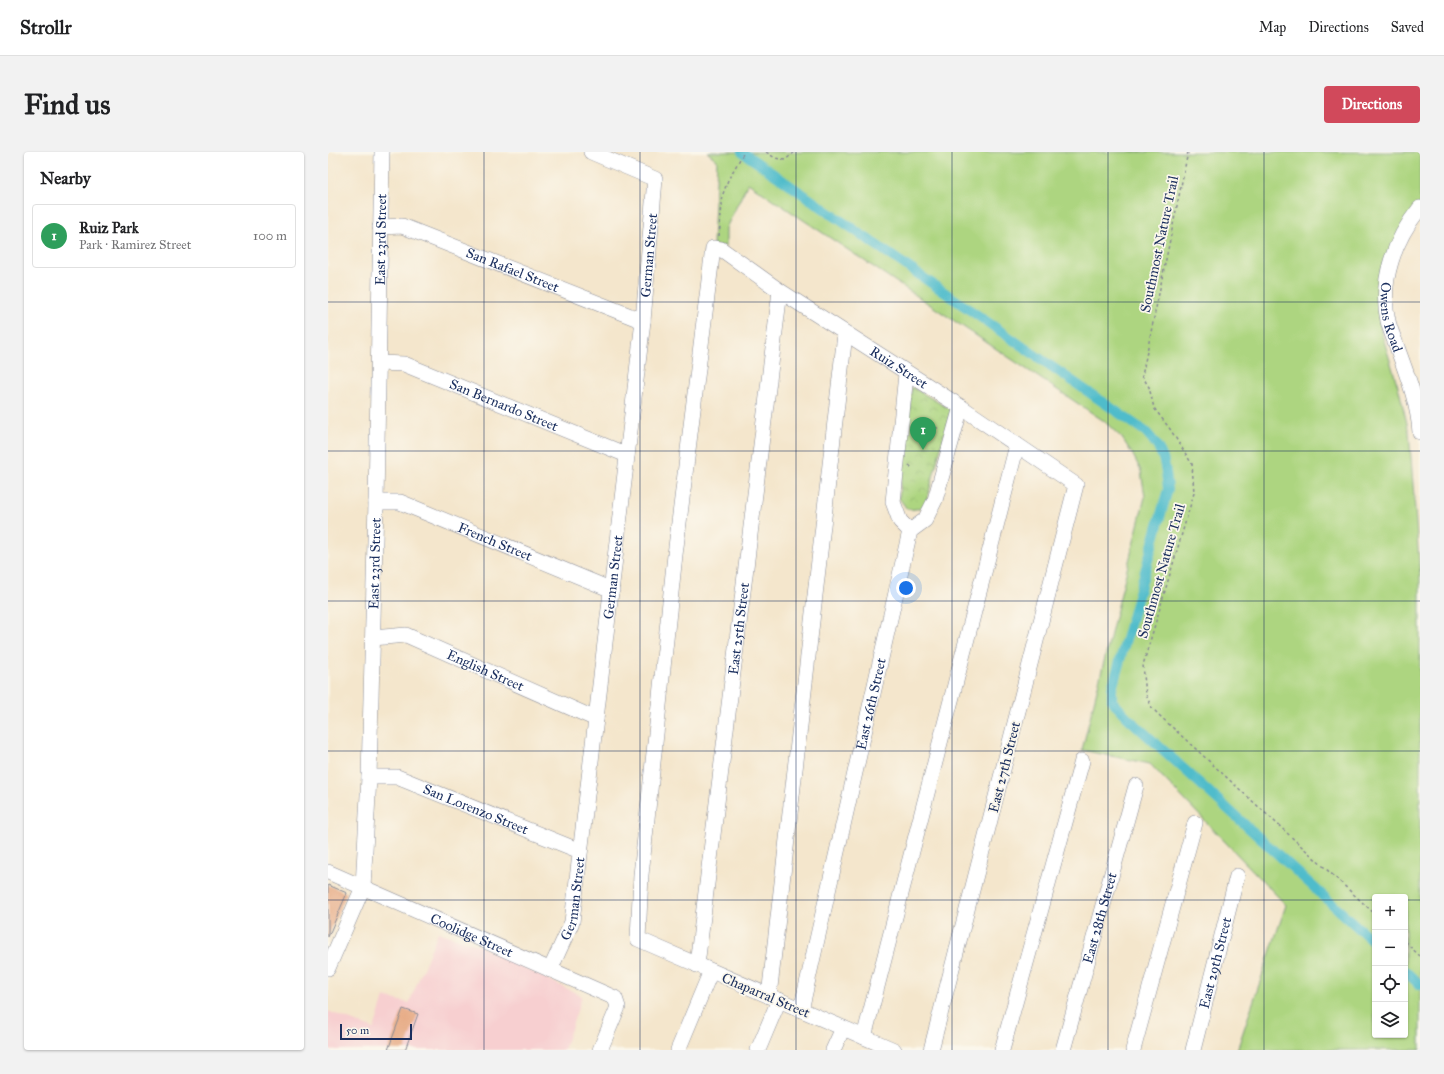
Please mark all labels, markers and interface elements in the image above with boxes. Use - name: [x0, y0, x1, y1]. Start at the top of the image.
- text: Strollr: [20, 16, 72, 39]
- text: Map: [1259, 19, 1286, 36]
- text: Directions: [1308, 19, 1369, 36]
- text: Saved: [1391, 19, 1424, 36]
- button: Directions: [1324, 86, 1420, 123]
- text: Find us: [24, 87, 110, 122]
- text: Nearby: [40, 168, 91, 189]
- street label: Southmost Nature Trail: [1137, 174, 1182, 314]
- street label: East 23rd Street: [372, 194, 390, 286]
- street label: German Street: [637, 212, 661, 298]
- text: Ruiz Park: [79, 219, 139, 237]
- text: 1: [51, 228, 57, 244]
- text: 100 m: [253, 228, 287, 244]
- text: Park · Ramirez Street: [79, 237, 191, 253]
- street label: San Rafael Street: [464, 244, 561, 296]
- street label: Owens Road: [1376, 281, 1406, 354]
- street label: Ruiz Street: [867, 343, 931, 392]
- street label: San Bernardo Street: [447, 376, 561, 435]
- pin: 1: [910, 417, 936, 450]
- street label: Southmost Nature Trail: [1134, 502, 1189, 640]
- street label: East 23rd Street: [365, 517, 385, 610]
- street label: French Street: [455, 519, 535, 565]
- street label: German Street: [600, 534, 627, 620]
- your location: [896, 578, 916, 598]
- street label: East 25th Street: [725, 581, 753, 676]
- street label: English Street: [444, 646, 526, 695]
- street label: East 26th Street: [852, 656, 890, 752]
- street label: East 27th Street: [985, 720, 1024, 815]
- street label: San Lorenzo Street: [420, 780, 531, 838]
- street label: German Street: [557, 856, 589, 943]
- street label: East 28th Street: [1079, 870, 1121, 966]
- map controls: [1372, 894, 1408, 1038]
- button: +: [1372, 894, 1408, 930]
- street label: Coolidge Street: [428, 910, 516, 961]
- street label: East 29th Street: [1196, 915, 1235, 1011]
- button: −: [1372, 930, 1408, 966]
- button: locate: [1372, 966, 1408, 1002]
- street label: Chaparral Street: [719, 969, 812, 1022]
- button: layers: [1372, 1002, 1408, 1038]
- scale bar: [340, 1022, 412, 1041]
- text: 50 m: [346, 1024, 369, 1037]

